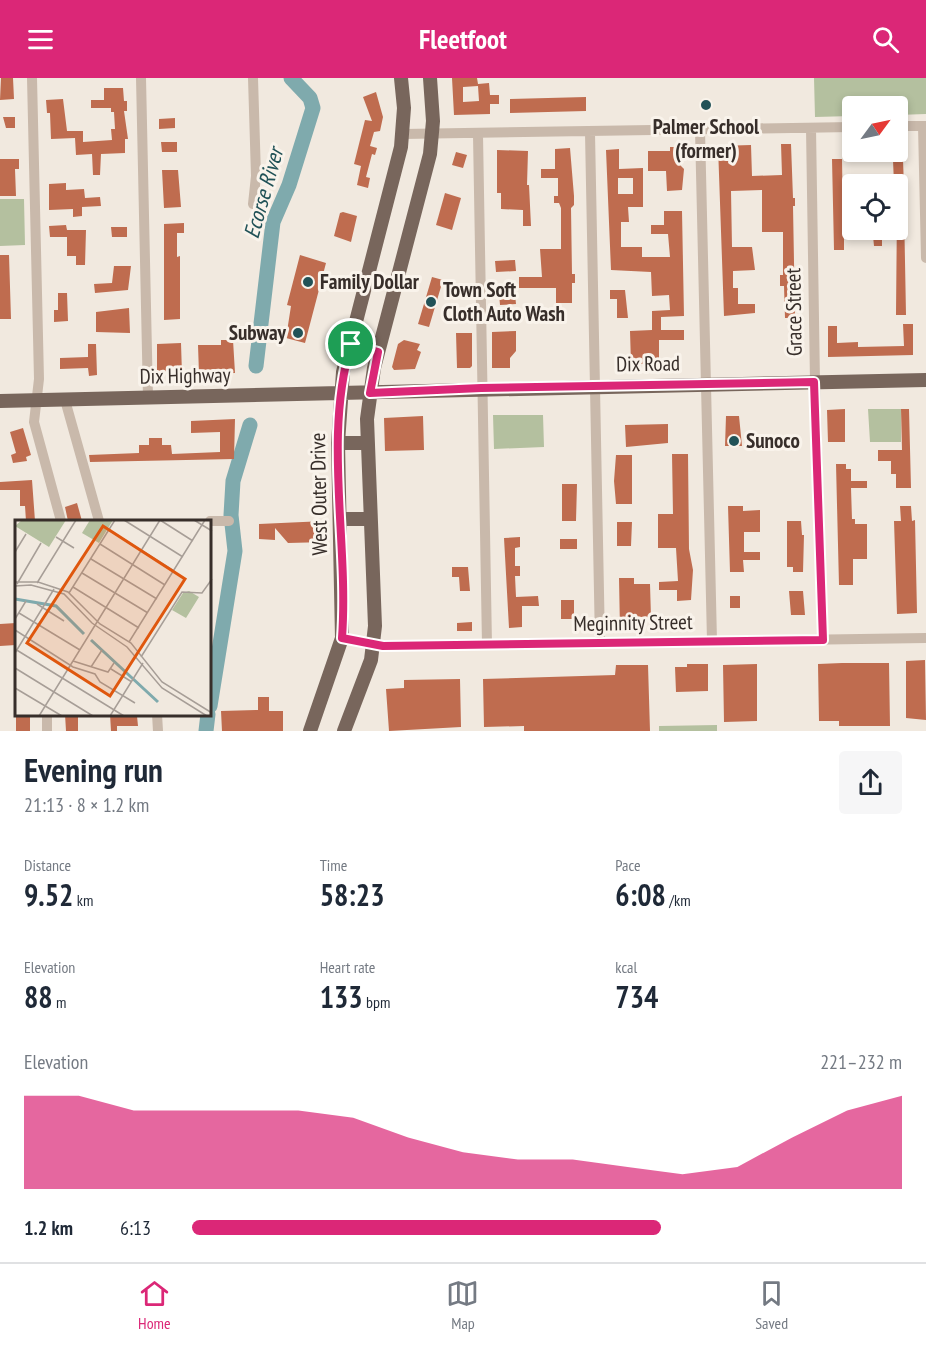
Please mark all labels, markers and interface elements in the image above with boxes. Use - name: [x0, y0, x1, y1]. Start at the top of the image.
- text: Fleetfoot: [419, 22, 507, 56]
- icon: menu: [24, 23, 57, 56]
- icon: search: [869, 23, 902, 56]
- north arrow: [842, 96, 908, 162]
- map controls: [842, 96, 908, 240]
- marker: Palmer School (former): [699, 98, 713, 112]
- place label: Palmer School (former): [653, 113, 760, 164]
- water label: Ecorse River: [237, 142, 290, 241]
- button: locate: [842, 174, 908, 240]
- street label: Grace Street: [779, 267, 808, 356]
- place label: Family Dollar: [320, 268, 420, 295]
- marker: Family Dollar: [301, 275, 315, 289]
- place label: Town Soft Cloth Auto Wash: [443, 276, 565, 327]
- marker: Town Soft Cloth Auto Wash: [424, 295, 438, 309]
- pin: [325, 318, 376, 369]
- place label: Subway: [229, 319, 287, 346]
- marker: Subway: [291, 326, 305, 340]
- icon: arrive: [334, 327, 367, 360]
- street label: Dix Road: [616, 349, 680, 378]
- street label: Dix Highway: [139, 361, 231, 390]
- place label: Sunoco: [746, 427, 800, 454]
- street label: West Outer Drive: [304, 432, 333, 556]
- marker: Sunoco: [727, 434, 741, 448]
- inset map: [15, 520, 212, 716]
- street label: Meginnity Street: [573, 608, 693, 637]
- text: Evening run: [24, 748, 163, 791]
- button: share: [839, 751, 902, 814]
- text: 21:13 · 8 × 1.2 km: [24, 792, 149, 818]
- text: Distance: [24, 855, 71, 875]
- text: Time: [320, 855, 347, 875]
- text: Pace: [615, 855, 641, 875]
- text: 9.52: [24, 875, 73, 914]
- text: 58:23: [320, 875, 385, 914]
- text: 6:08: [615, 875, 666, 914]
- text: km: [73, 890, 93, 910]
- text: /km: [666, 890, 691, 910]
- text: Elevation: [24, 957, 75, 977]
- text: Heart rate: [320, 957, 375, 977]
- text: kcal: [615, 957, 637, 977]
- text: 88: [24, 977, 53, 1016]
- text: 133: [320, 977, 363, 1016]
- text: 734: [615, 977, 658, 1016]
- text: m: [53, 992, 67, 1012]
- text: bpm: [363, 992, 390, 1012]
- text: Elevation: [24, 1049, 88, 1075]
- text: 221–232 m: [820, 1049, 902, 1075]
- text: 1.2 km: [24, 1215, 73, 1241]
- text: 6:13: [120, 1215, 151, 1241]
- tab: Home: [138, 1277, 171, 1333]
- tab: Map: [446, 1277, 479, 1333]
- tab: Saved: [755, 1277, 788, 1333]

